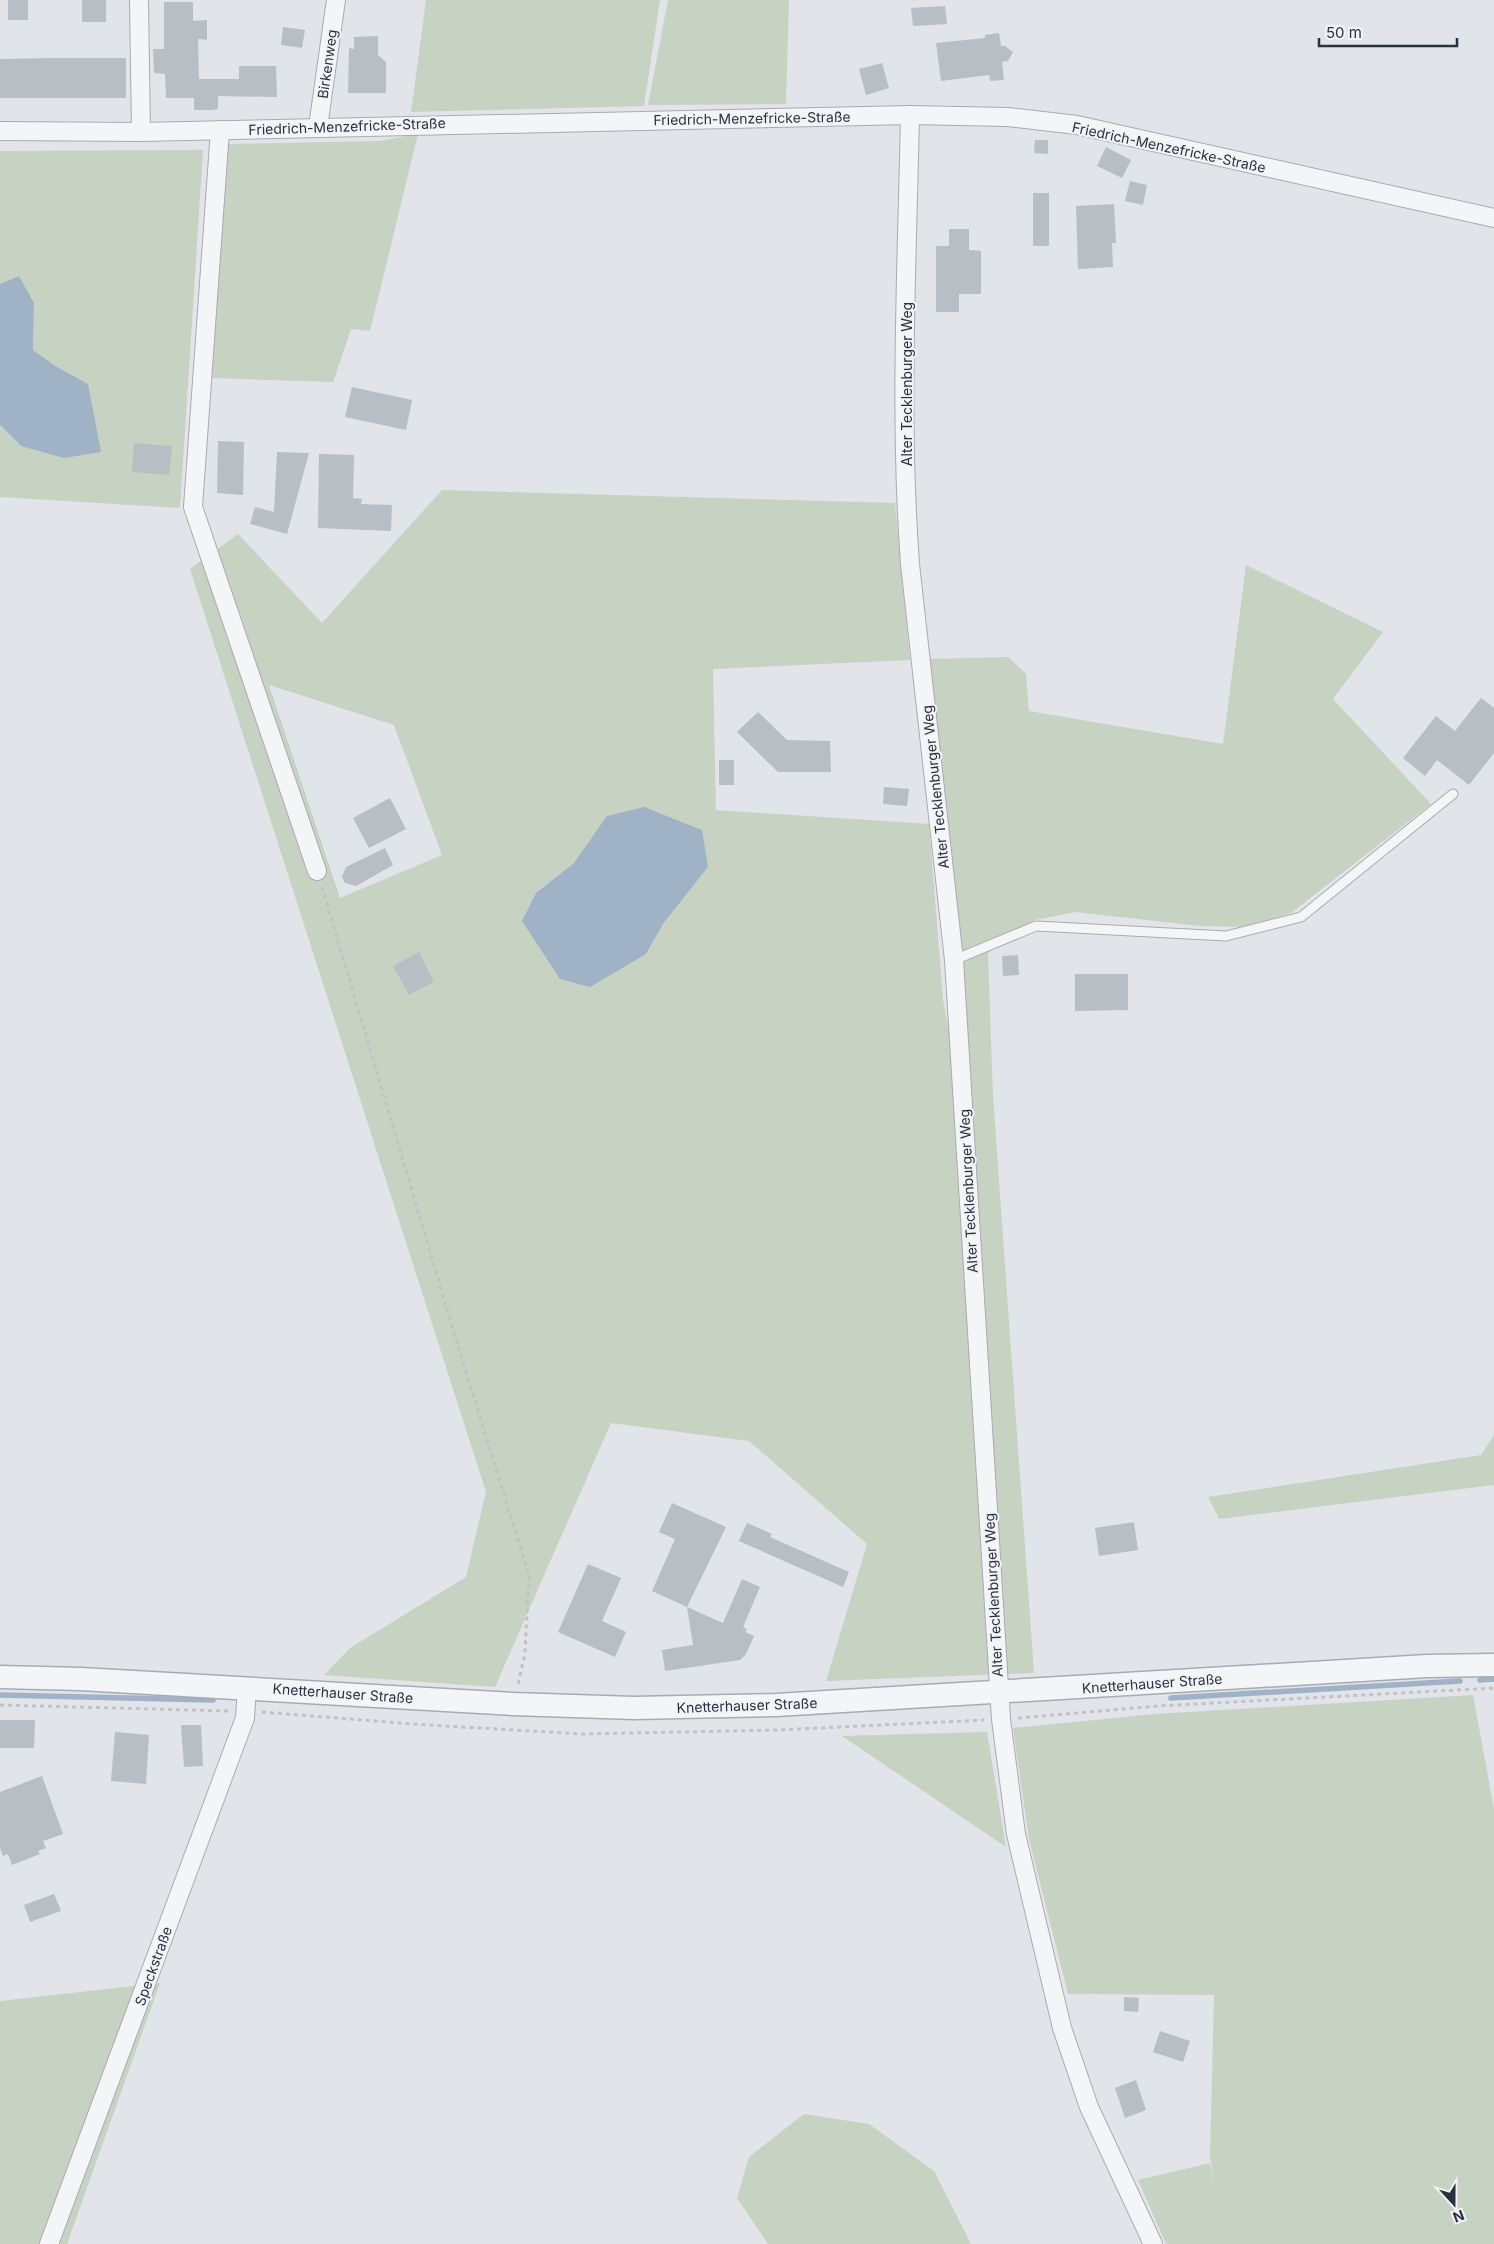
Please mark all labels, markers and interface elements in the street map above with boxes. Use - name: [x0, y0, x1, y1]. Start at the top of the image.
- scale bar: [1319, 15, 1456, 47]
- text: 50 m: [1326, 23, 1362, 42]
- street label: Birkenweg: [314, 28, 340, 100]
- street label: Friedrich-Menzefricke-Straße: [653, 108, 851, 128]
- street label: Friedrich-Menzefricke-Straße: [248, 114, 446, 138]
- street label: Friedrich-Menzefricke-Straße: [1071, 118, 1267, 176]
- street label: Alter Tecklenburger Weg: [898, 302, 915, 466]
- street label: Alter Tecklenburger Weg: [918, 704, 952, 870]
- street label: Alter Tecklenburger Weg: [955, 1108, 981, 1274]
- street label: Alter Tecklenburger Weg: [980, 1512, 1006, 1678]
- street label: Knetterhauser Straße: [1081, 1670, 1223, 1696]
- street label: Knetterhauser Straße: [272, 1680, 414, 1706]
- street label: Knetterhauser Straße: [676, 1694, 818, 1716]
- street label: Speckstraße: [131, 1924, 175, 2008]
- north arrow: [1429, 2179, 1479, 2229]
- text: N: [1451, 2207, 1467, 2226]

